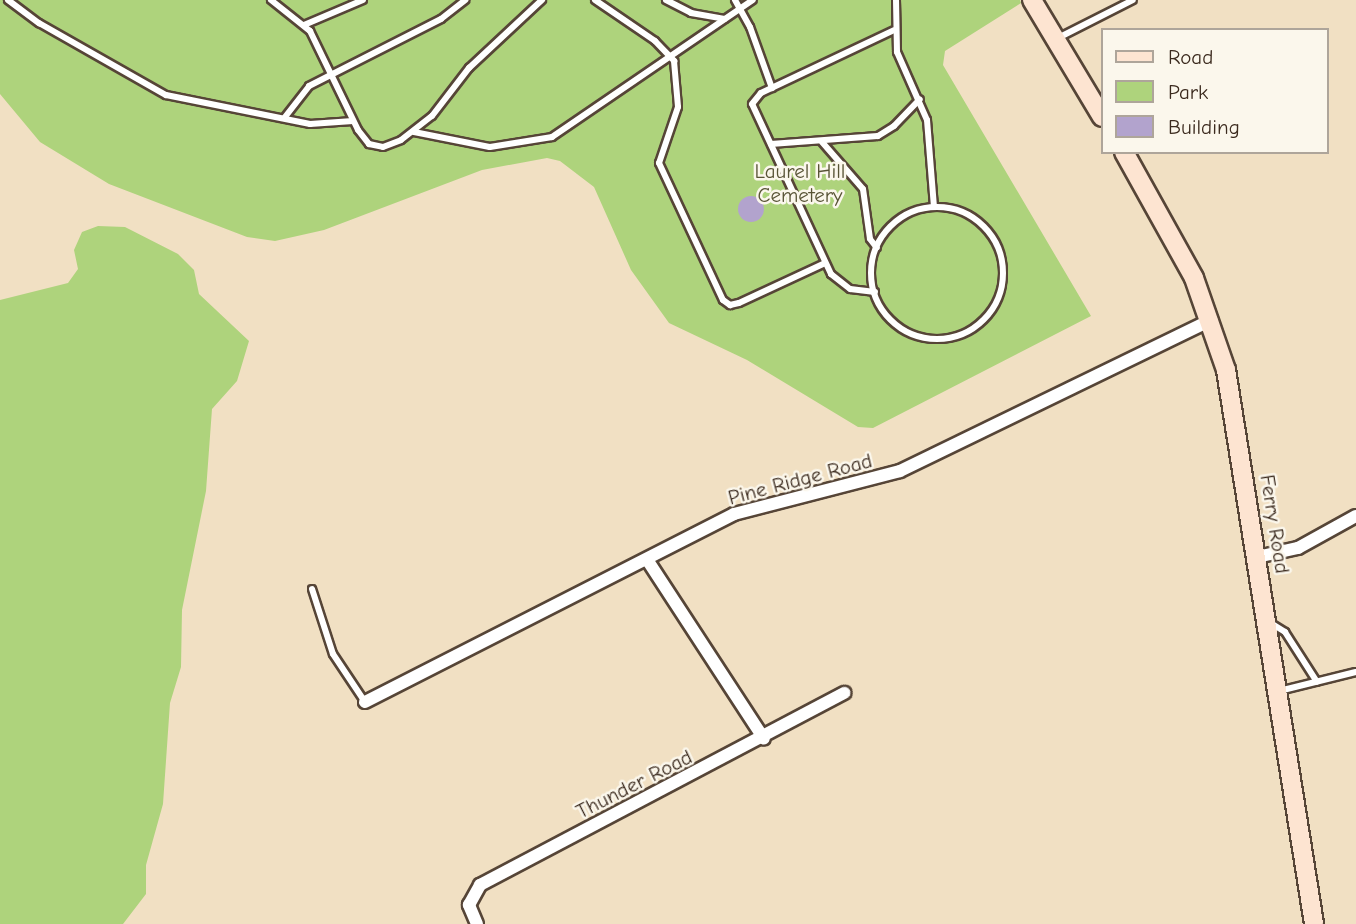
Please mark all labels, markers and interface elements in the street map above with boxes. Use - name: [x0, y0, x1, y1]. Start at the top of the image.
- legend: [1100, 28, 1328, 154]
- text: Road: [1168, 45, 1213, 69]
- text: Park: [1168, 80, 1208, 104]
- text: Building: [1168, 115, 1240, 139]
- park label: Laurel Hill Cemetery: [755, 158, 845, 208]
- street label: Pine Ridge Road: [725, 448, 875, 510]
- street label: Ferry Road: [1255, 473, 1295, 575]
- street label: Thunder Road: [572, 744, 696, 824]

